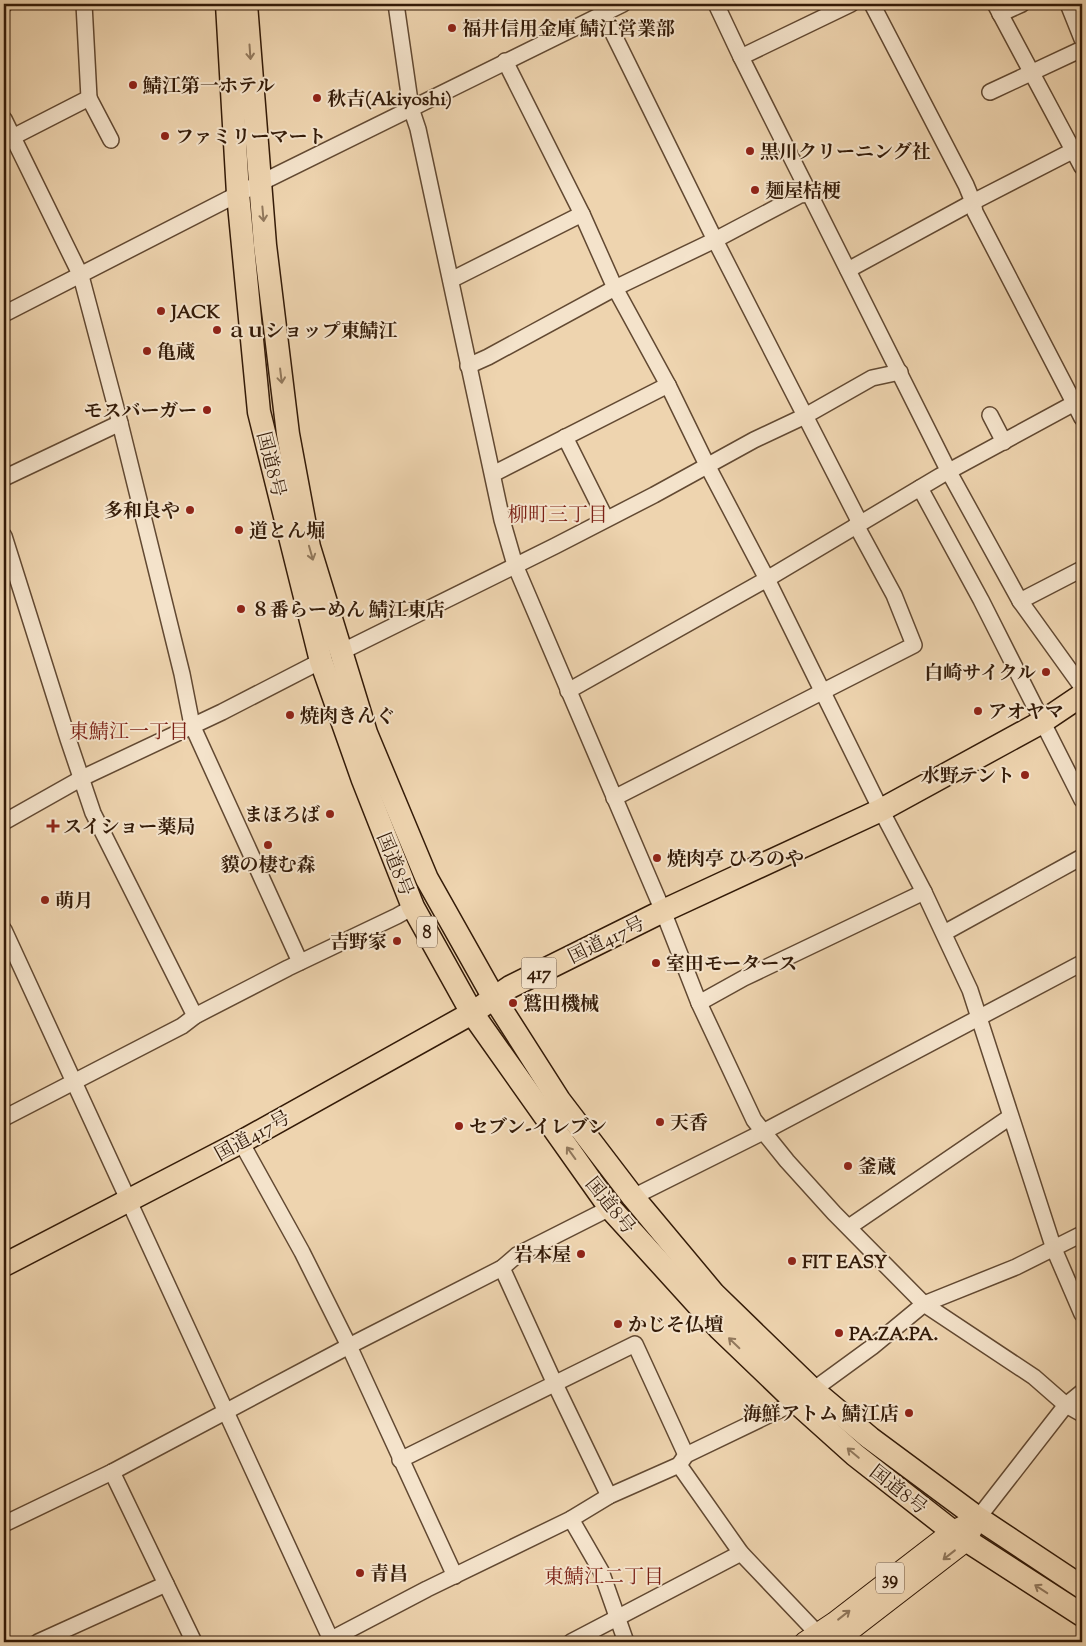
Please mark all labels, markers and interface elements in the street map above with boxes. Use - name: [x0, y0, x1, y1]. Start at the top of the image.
- place label: 福井信用金庫 鯖江営業部: [462, 17, 675, 44]
- marker: 福井信用金庫 鯖江営業部: [446, 22, 458, 34]
- one-way arrow: [245, 44, 255, 60]
- place label: 鯖江第一ホテル: [143, 74, 275, 101]
- marker: 鯖江第一ホテル: [127, 79, 139, 91]
- place label: 秋吉(Akiyoshi): [327, 87, 452, 114]
- marker: 秋吉(Akiyoshi): [311, 92, 323, 104]
- place label: ファミリーマート: [175, 125, 327, 152]
- marker: ファミリーマート: [159, 130, 171, 142]
- place label: 黒川クリーニング社: [760, 140, 931, 167]
- marker: 黒川クリーニング社: [744, 145, 756, 157]
- place label: 麺屋桔梗: [765, 179, 841, 206]
- marker: 麺屋桔梗: [749, 184, 761, 196]
- one-way arrow: [258, 206, 267, 222]
- place label: JACK: [169, 300, 220, 327]
- marker: JACK: [155, 305, 167, 317]
- place label: ａｕショップ東鯖江: [227, 319, 398, 346]
- marker: ａｕショップ東鯖江: [211, 324, 223, 336]
- place label: 亀蔵: [157, 340, 195, 367]
- marker: 亀蔵: [141, 345, 153, 357]
- one-way arrow: [276, 367, 286, 383]
- place label: モスバーガー: [83, 399, 197, 426]
- marker: モスバーガー: [201, 404, 213, 416]
- street label: 国道8号: [248, 429, 291, 500]
- place label: 多和良や: [104, 499, 180, 526]
- district label: 柳町三丁目: [508, 502, 608, 531]
- marker: 多和良や: [184, 504, 196, 516]
- place label: 道とん堀: [249, 519, 325, 546]
- marker: 道とん堀: [233, 524, 245, 536]
- one-way arrow: [306, 545, 316, 561]
- place label: ８番らーめん 鯖江東店: [251, 598, 445, 625]
- marker: ８番らーめん 鯖江東店: [235, 603, 247, 615]
- place label: 白崎サイクル: [924, 661, 1036, 688]
- marker: 白崎サイクル: [1040, 666, 1052, 678]
- place label: アオヤマ: [988, 700, 1064, 727]
- place label: 焼肉きんぐ: [300, 704, 395, 731]
- marker: アオヤマ: [972, 705, 984, 717]
- marker: 焼肉きんぐ: [284, 709, 296, 721]
- district label: 東鯖江一丁目: [69, 719, 189, 748]
- place label: 水野テント: [921, 764, 1015, 791]
- marker: 水野テント: [1019, 769, 1031, 781]
- place label: まほろば: [244, 803, 320, 830]
- marker: まほろば: [324, 808, 336, 820]
- place label: スイショー薬局: [63, 815, 195, 842]
- marker: スイショー薬局: [47, 820, 59, 832]
- street label: 国道8号: [369, 829, 419, 901]
- marker: 貘の棲む森: [262, 839, 274, 851]
- place label: 焼肉亭 ひろのや: [667, 847, 804, 874]
- marker: 焼肉亭 ひろのや: [651, 852, 663, 864]
- place label: 貘の棲む森: [220, 853, 316, 880]
- place label: 萌月: [55, 889, 93, 916]
- marker: 萌月: [39, 894, 51, 906]
- street label: 国道417号: [564, 911, 650, 971]
- road number: 8: [417, 916, 437, 948]
- place label: 吉野家: [330, 930, 387, 957]
- marker: 吉野家: [391, 935, 403, 947]
- place label: 室田モータース: [666, 952, 797, 979]
- marker: 室田モータース: [650, 957, 662, 969]
- road number: 417: [522, 958, 556, 988]
- place label: 鷲田機械: [523, 992, 599, 1019]
- marker: 鷲田機械: [507, 997, 519, 1009]
- street label: 国道417号: [211, 1105, 296, 1169]
- place label: 天香: [670, 1111, 708, 1138]
- place label: セブン-イレブン: [469, 1115, 607, 1142]
- marker: 天香: [654, 1116, 666, 1128]
- marker: セブン-イレブン: [453, 1120, 465, 1132]
- one-way arrow: [566, 1146, 576, 1160]
- place label: 釜蔵: [858, 1155, 896, 1182]
- marker: 釜蔵: [842, 1160, 854, 1172]
- street label: 国道8号: [578, 1172, 640, 1241]
- place label: 岩本屋: [514, 1243, 571, 1270]
- marker: 岩本屋: [575, 1248, 587, 1260]
- place label: FIT EASY: [802, 1250, 888, 1277]
- marker: FIT EASY: [786, 1255, 798, 1267]
- place label: かじそ仏壇: [628, 1313, 724, 1340]
- marker: かじそ仏壇: [612, 1318, 624, 1330]
- place label: PA.ZA.PA.: [849, 1322, 938, 1349]
- marker: PA.ZA.PA.: [833, 1327, 845, 1339]
- one-way arrow: [727, 1337, 740, 1349]
- place label: 海鮮アトム 鯖江店: [743, 1402, 899, 1429]
- marker: 海鮮アトム 鯖江店: [903, 1407, 915, 1419]
- one-way arrow: [847, 1447, 860, 1458]
- street label: 国道8号: [863, 1460, 932, 1522]
- one-way arrow: [943, 1550, 956, 1561]
- place label: 青昌: [370, 1562, 408, 1589]
- road number: 39: [876, 1562, 904, 1594]
- district label: 東鯖江二丁目: [544, 1564, 664, 1593]
- marker: 青昌: [354, 1567, 366, 1579]
- one-way arrow: [1035, 1584, 1049, 1594]
- one-way arrow: [837, 1609, 850, 1620]

